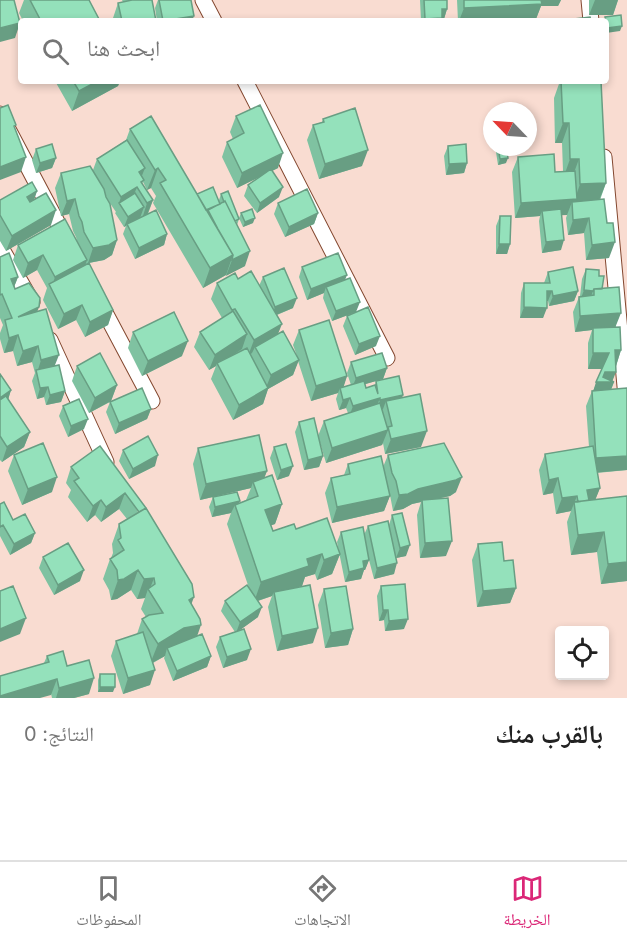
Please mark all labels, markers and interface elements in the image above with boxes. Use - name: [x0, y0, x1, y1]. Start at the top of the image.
- search box: [18, 18, 609, 84]
- icon: search: [39, 35, 72, 68]
- text: ابحث هنا: [87, 35, 160, 61]
- north arrow: [483, 102, 537, 156]
- map controls: [555, 626, 609, 680]
- button: locate: [555, 626, 609, 680]
- text: بالقرب منك: [495, 718, 603, 749]
- text: النتائج: 0: [24, 722, 94, 746]
- tab: المحفوظات: [76, 872, 141, 935]
- tab: الاتجاهات: [294, 872, 351, 935]
- tab: الخريطة: [504, 872, 551, 935]

